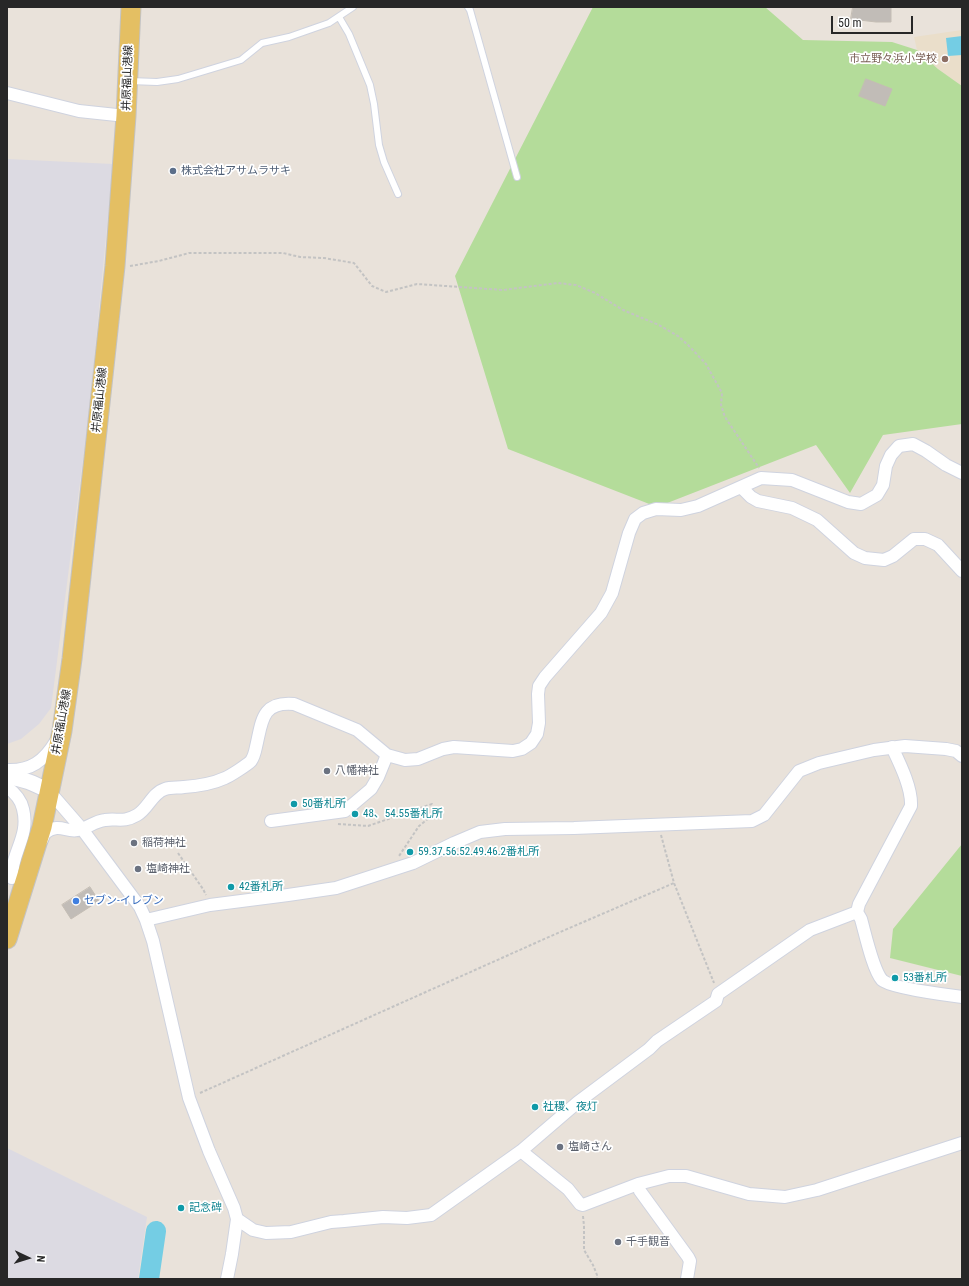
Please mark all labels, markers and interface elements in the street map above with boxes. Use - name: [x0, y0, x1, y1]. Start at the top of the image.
- scale bar: [833, 8, 915, 34]
- text: 50 m: [838, 16, 862, 30]
- street label: 井原福山港線: [120, 45, 136, 111]
- place label: 市立野々浜小学校: [849, 52, 937, 66]
- marker: 市立野々浜小学校: [940, 54, 950, 64]
- place label: 株式会社アサムラサキ: [181, 164, 291, 178]
- marker: 株式会社アサムラサキ: [168, 166, 178, 176]
- street label: 井原福山港線: [90, 366, 110, 434]
- street label: 井原福山港線: [50, 688, 74, 756]
- place label: 八幡神社: [335, 764, 379, 778]
- marker: 八幡神社: [322, 766, 332, 776]
- place label: 50番札所: [302, 797, 346, 811]
- marker: 50番札所: [289, 799, 299, 809]
- place label: 48、54.55番札所: [363, 807, 442, 821]
- marker: 48、54.55番札所: [350, 809, 360, 819]
- place label: 稲荷神社: [142, 836, 186, 850]
- marker: 稲荷神社: [129, 838, 139, 848]
- place label: 59.37.56.52.49.46.2番札所: [418, 845, 539, 859]
- marker: 59.37.56.52.49.46.2番札所: [405, 847, 415, 857]
- place label: 塩崎神社: [146, 862, 190, 876]
- marker: 塩崎神社: [133, 864, 143, 874]
- place label: 42番札所: [239, 880, 283, 894]
- marker: 42番札所: [226, 882, 236, 892]
- place label: セブン-イレブン: [84, 894, 164, 908]
- marker: セブン-イレブン: [71, 896, 81, 906]
- place label: 53番札所: [903, 971, 947, 985]
- marker: 53番札所: [890, 973, 900, 983]
- place label: 社稷、夜灯: [543, 1100, 598, 1114]
- marker: 社稷、夜灯: [530, 1102, 540, 1112]
- place label: 塩崎さん: [568, 1140, 612, 1154]
- marker: 塩崎さん: [555, 1142, 565, 1152]
- place label: 記念碑: [189, 1201, 222, 1215]
- marker: 記念碑: [176, 1203, 186, 1213]
- place label: 千手観音: [626, 1235, 670, 1249]
- marker: 千手観音: [613, 1237, 623, 1247]
- north arrow: [8, 1238, 48, 1278]
- text: N: [34, 1255, 47, 1263]

